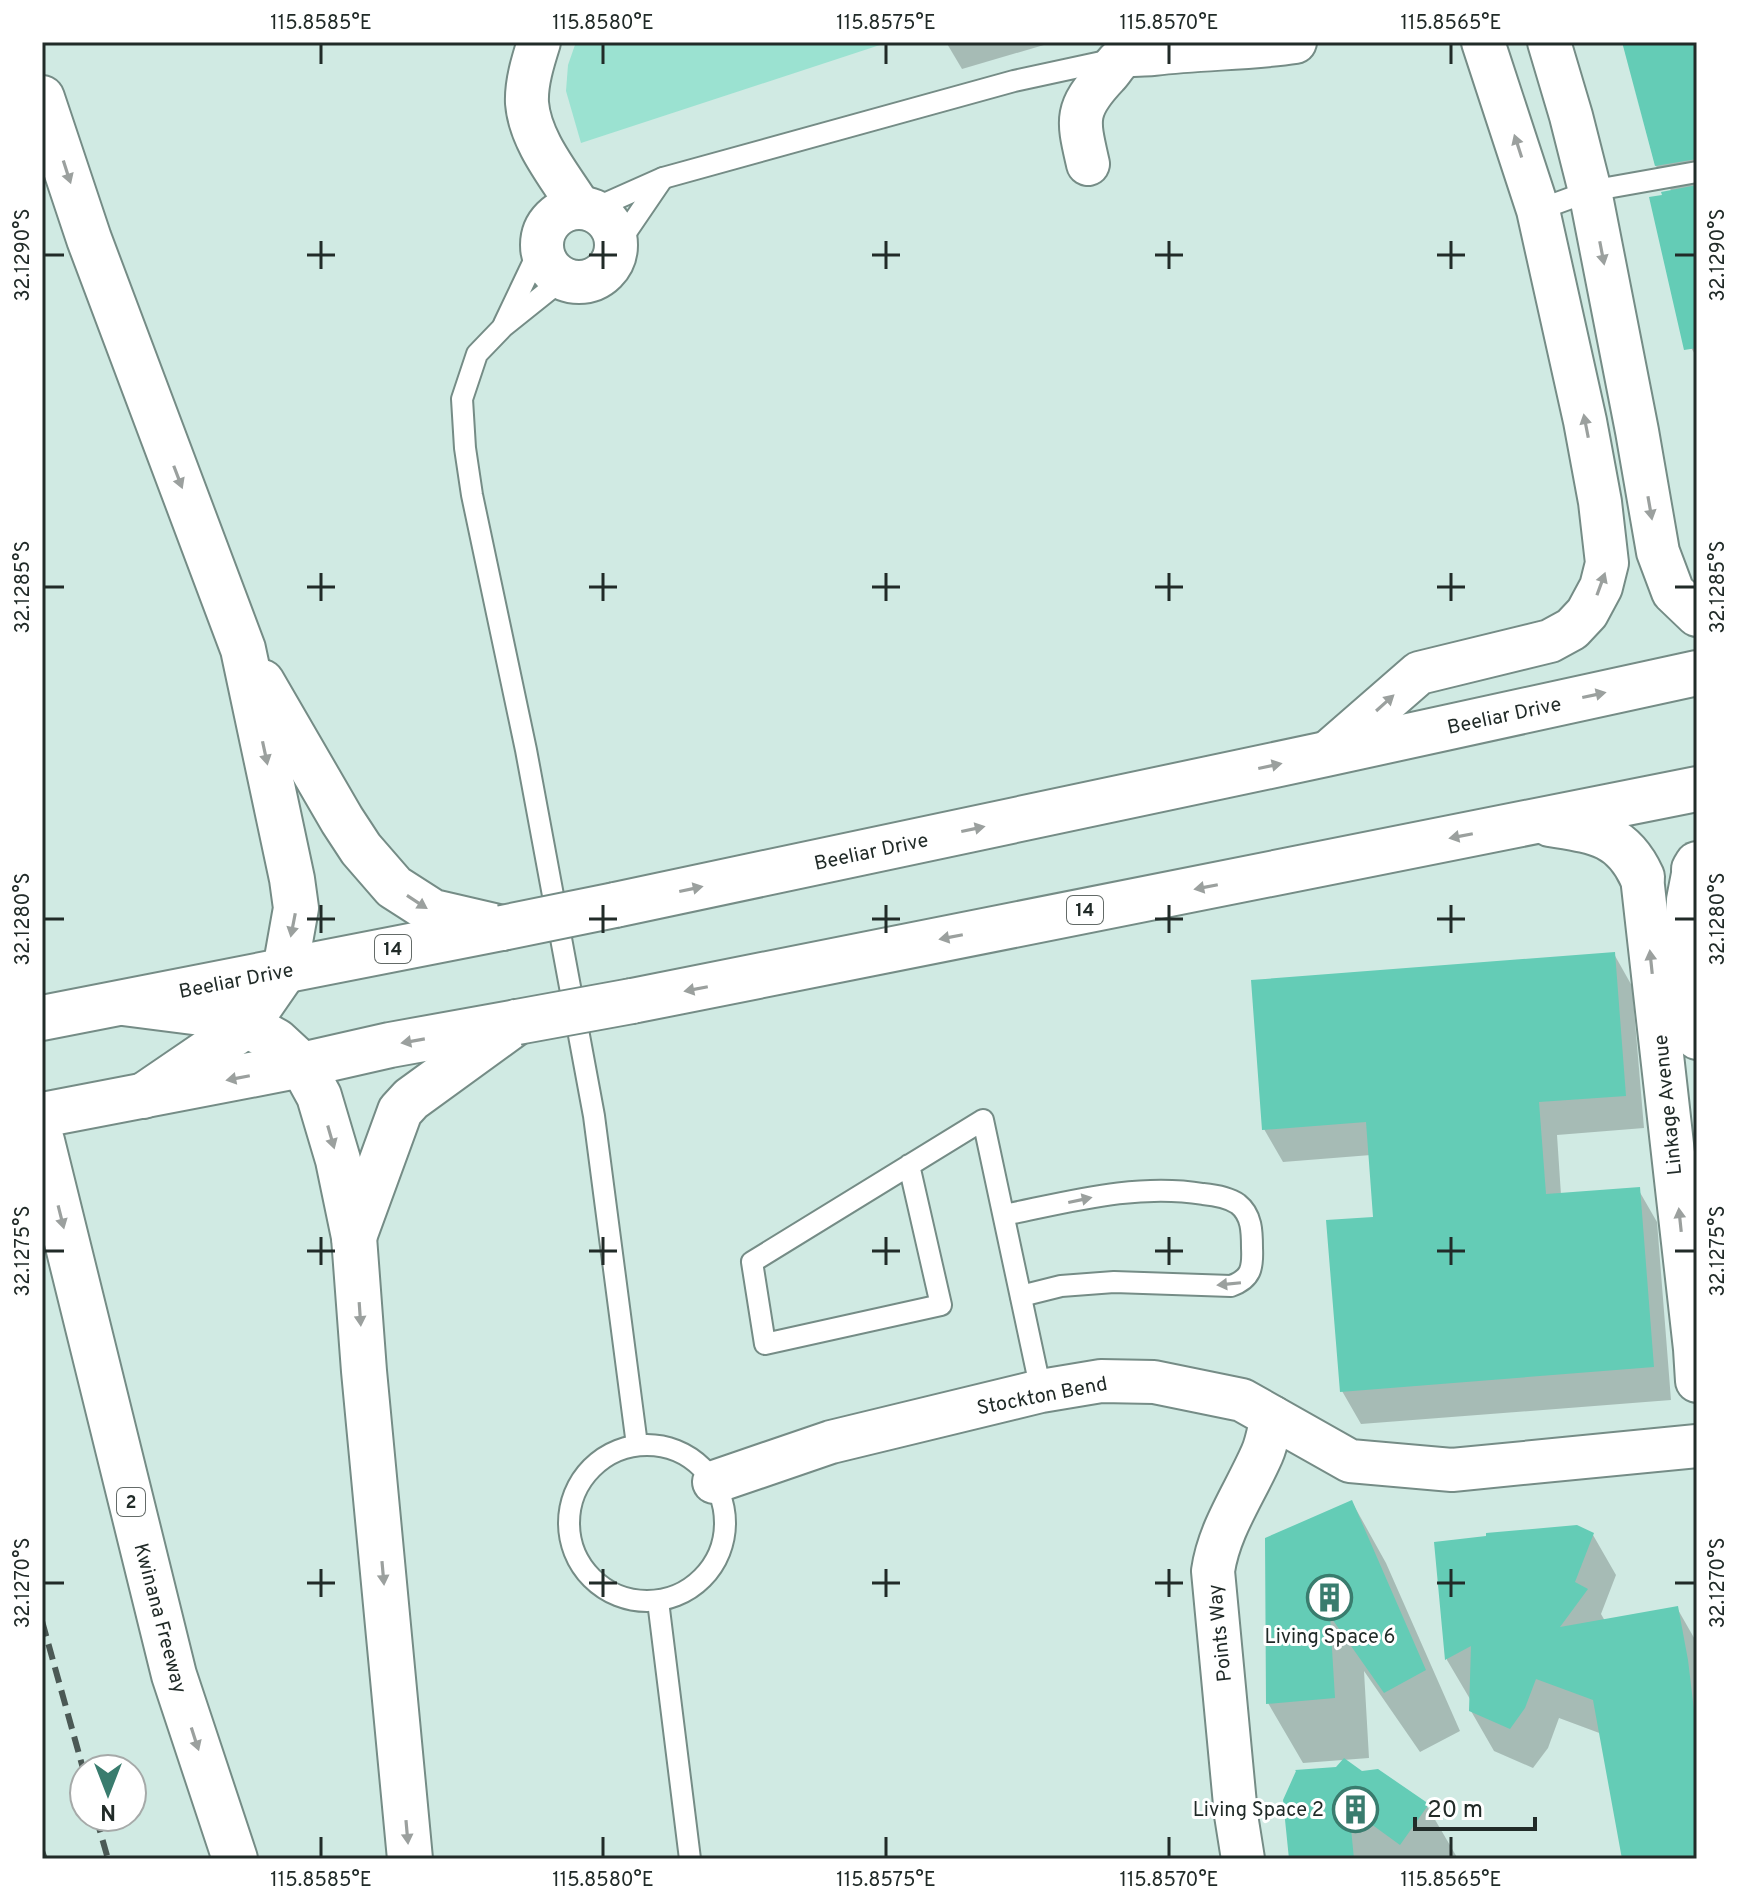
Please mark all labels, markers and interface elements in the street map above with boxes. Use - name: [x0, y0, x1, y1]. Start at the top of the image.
- text: 115.8585°E: [270, 11, 372, 37]
- text: 115.8580°E: [552, 11, 654, 37]
- text: 115.8575°E: [836, 11, 936, 37]
- text: 115.8570°E: [1119, 11, 1219, 37]
- text: 115.8565°E: [1401, 11, 1502, 37]
- one-way arrow: [1511, 134, 1524, 158]
- one-way arrow: [61, 160, 73, 184]
- text: 32.1290°S: [11, 209, 37, 301]
- text: 32.1290°S: [1706, 209, 1732, 301]
- one-way arrow: [1597, 241, 1609, 266]
- one-way arrow: [1579, 413, 1592, 438]
- one-way arrow: [172, 465, 185, 489]
- one-way arrow: [1644, 496, 1657, 521]
- text: 32.1285°S: [11, 541, 37, 633]
- text: 32.1285°S: [1706, 541, 1732, 633]
- one-way arrow: [1595, 572, 1607, 596]
- one-way arrow: [1582, 688, 1607, 701]
- street label: Beeliar Drive: [1445, 692, 1564, 742]
- one-way arrow: [1375, 694, 1394, 712]
- one-way arrow: [259, 741, 272, 766]
- one-way arrow: [1258, 759, 1283, 772]
- one-way arrow: [960, 822, 985, 835]
- street label: Beeliar Drive: [812, 828, 931, 878]
- one-way arrow: [1448, 831, 1473, 843]
- text: 32.1280°S: [11, 872, 37, 966]
- text: 32.1280°S: [1706, 872, 1732, 966]
- one-way arrow: [1193, 881, 1218, 893]
- one-way arrow: [679, 882, 704, 895]
- one-way arrow: [406, 894, 428, 908]
- road number: 14: [1067, 896, 1103, 924]
- one-way arrow: [287, 913, 299, 938]
- one-way arrow: [938, 931, 963, 944]
- road number: 14: [375, 935, 411, 963]
- one-way arrow: [1645, 949, 1658, 974]
- street label: Beeliar Drive: [177, 958, 296, 1006]
- one-way arrow: [683, 983, 708, 995]
- street label: Linkage Avenue: [1649, 1033, 1689, 1176]
- one-way arrow: [400, 1036, 425, 1048]
- one-way arrow: [225, 1072, 250, 1084]
- one-way arrow: [325, 1125, 338, 1149]
- one-way arrow: [1068, 1193, 1093, 1205]
- one-way arrow: [55, 1204, 67, 1229]
- text: 32.1275°S: [11, 1206, 37, 1296]
- text: 32.1275°S: [1706, 1206, 1732, 1296]
- one-way arrow: [1674, 1207, 1687, 1232]
- one-way arrow: [1216, 1277, 1241, 1290]
- one-way arrow: [354, 1302, 367, 1327]
- street label: Stockton Bend: [975, 1372, 1110, 1422]
- road number: 2: [117, 1488, 145, 1516]
- text: 32.1270°S: [11, 1538, 37, 1628]
- text: 32.1270°S: [1706, 1538, 1732, 1628]
- street label: Kwinana Freeway: [127, 1541, 192, 1696]
- one-way arrow: [377, 1561, 390, 1586]
- building icon: Living Space 6: [1306, 1573, 1354, 1621]
- street label: Points Way: [1203, 1583, 1239, 1683]
- place label: Living Space 6: [1264, 1625, 1396, 1651]
- one-way arrow: [190, 1728, 202, 1752]
- north arrow: [68, 1753, 148, 1833]
- scale bar: [1415, 1781, 1535, 1831]
- building icon: Living Space 2: [1331, 1785, 1379, 1833]
- text: 20 m: [1427, 1796, 1483, 1826]
- text: N: [100, 1797, 116, 1824]
- place label: Living Space 2: [1193, 1798, 1324, 1824]
- one-way arrow: [401, 1820, 414, 1845]
- text: 115.8585°E: [270, 1868, 372, 1894]
- text: 115.8580°E: [552, 1868, 654, 1894]
- text: 115.8575°E: [836, 1868, 936, 1894]
- text: 115.8570°E: [1119, 1868, 1219, 1894]
- text: 115.8565°E: [1401, 1868, 1502, 1894]

